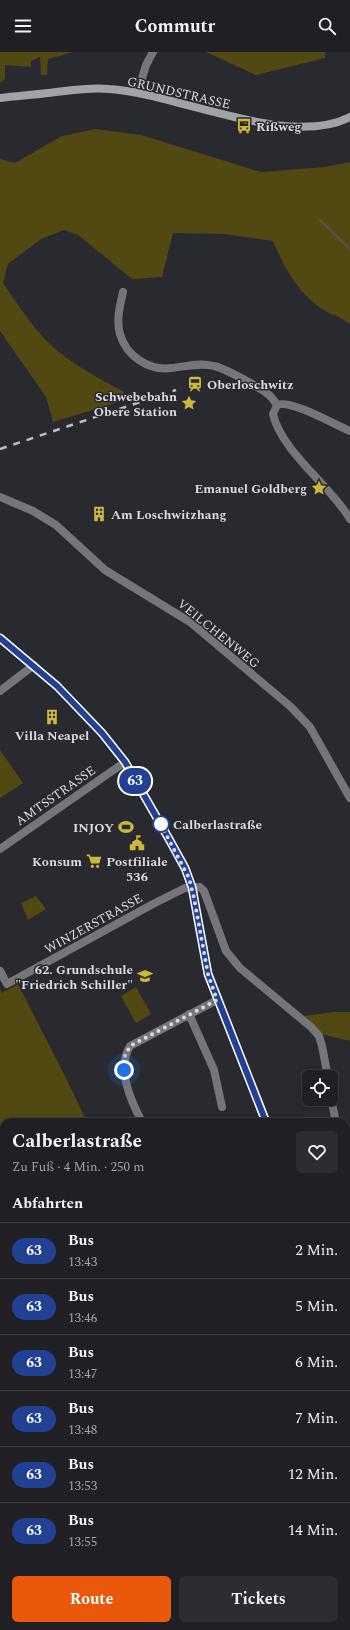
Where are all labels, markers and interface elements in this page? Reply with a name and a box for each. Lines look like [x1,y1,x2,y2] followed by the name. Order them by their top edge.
[135,13,215,40] text: Commutr
[12,15,34,37] icon: menu
[316,15,338,37] icon: search
[125,71,232,115] street label: GRUNDSTRASSE
[235,117,253,135] bus stop icon: Rißweg
[256,117,301,137] place label: Rißweg
[186,375,204,393] station icon: Oberloschwitz
[207,375,294,395] place label: Oberloschwitz
[94,387,177,422] place label: Schwebebahn Obere Station
[180,394,198,412] place icon: Schwebebahn Obere Station
[194,479,307,499] place label: Emanuel Goldberg
[310,479,328,497] place icon: Emanuel Goldberg
[90,505,108,523] building icon: Am Loschwitzhang
[111,505,226,525] place label: Am Loschwitzhang
[173,594,264,673] street label: VEILCHENWEG
[43,708,61,726] building icon: Villa Neapel
[15,726,89,746] place label: Villa Neapel
[11,761,100,831] street label: AMTSSTRASSE
[117,768,153,794] line badge: 63
[127,770,143,791] text: 63
[152,815,170,833] marker: Calberlastraße
[173,815,262,835] place label: Calberlastraße
[73,818,114,838] place label: INJOY
[117,818,135,836] sports icon: INJOY
[128,834,146,852] public building icon: Postfiliale 536
[32,852,82,872] place label: Konsum
[85,852,103,870] supermarket icon: Konsum
[106,852,168,887] place label: Postfiliale 536
[41,889,146,959] street label: WINZERSTRASSE
[15,960,133,995] place label: 62. Grundschule "Friedrich Schiller"
[136,967,154,985] school or university icon: 62. Grundschule "Friedrich Schiller"
[114,1060,134,1080] your location
[302,1070,338,1106] map controls
[302,1070,338,1106] button: locate
[12,1127,142,1156] text: Calberlastraße
[296,1131,338,1173] button: heart
[12,1157,144,1177] text: Zu Fuß · 4 Min. · 250 m
[12,1192,83,1215] text: Abfahrten
[68,1229,94,1252] text: Bus
[295,1239,338,1262] text: 2 Min.
[26,1240,42,1261] text: 63
[68,1252,97,1272] text: 13:43
[68,1285,94,1308] text: Bus
[295,1295,338,1318] text: 5 Min.
[26,1296,42,1317] text: 63
[68,1308,97,1328] text: 13:46
[68,1341,94,1364] text: Bus
[295,1351,338,1374] text: 6 Min.
[26,1352,42,1373] text: 63
[68,1364,97,1384] text: 13:47
[68,1397,94,1420] text: Bus
[295,1407,338,1430] text: 7 Min.
[26,1408,42,1429] text: 63
[68,1420,97,1440] text: 13:48
[68,1453,94,1476] text: Bus
[288,1463,338,1486] text: 12 Min.
[26,1464,42,1485] text: 63
[68,1476,97,1496] text: 13:53
[68,1509,94,1532] text: Bus
[288,1519,338,1542] text: 14 Min.
[26,1520,42,1541] text: 63
[68,1532,97,1552] text: 13:55
[12,1576,171,1622] button: Route
[179,1576,338,1622] button: Tickets

